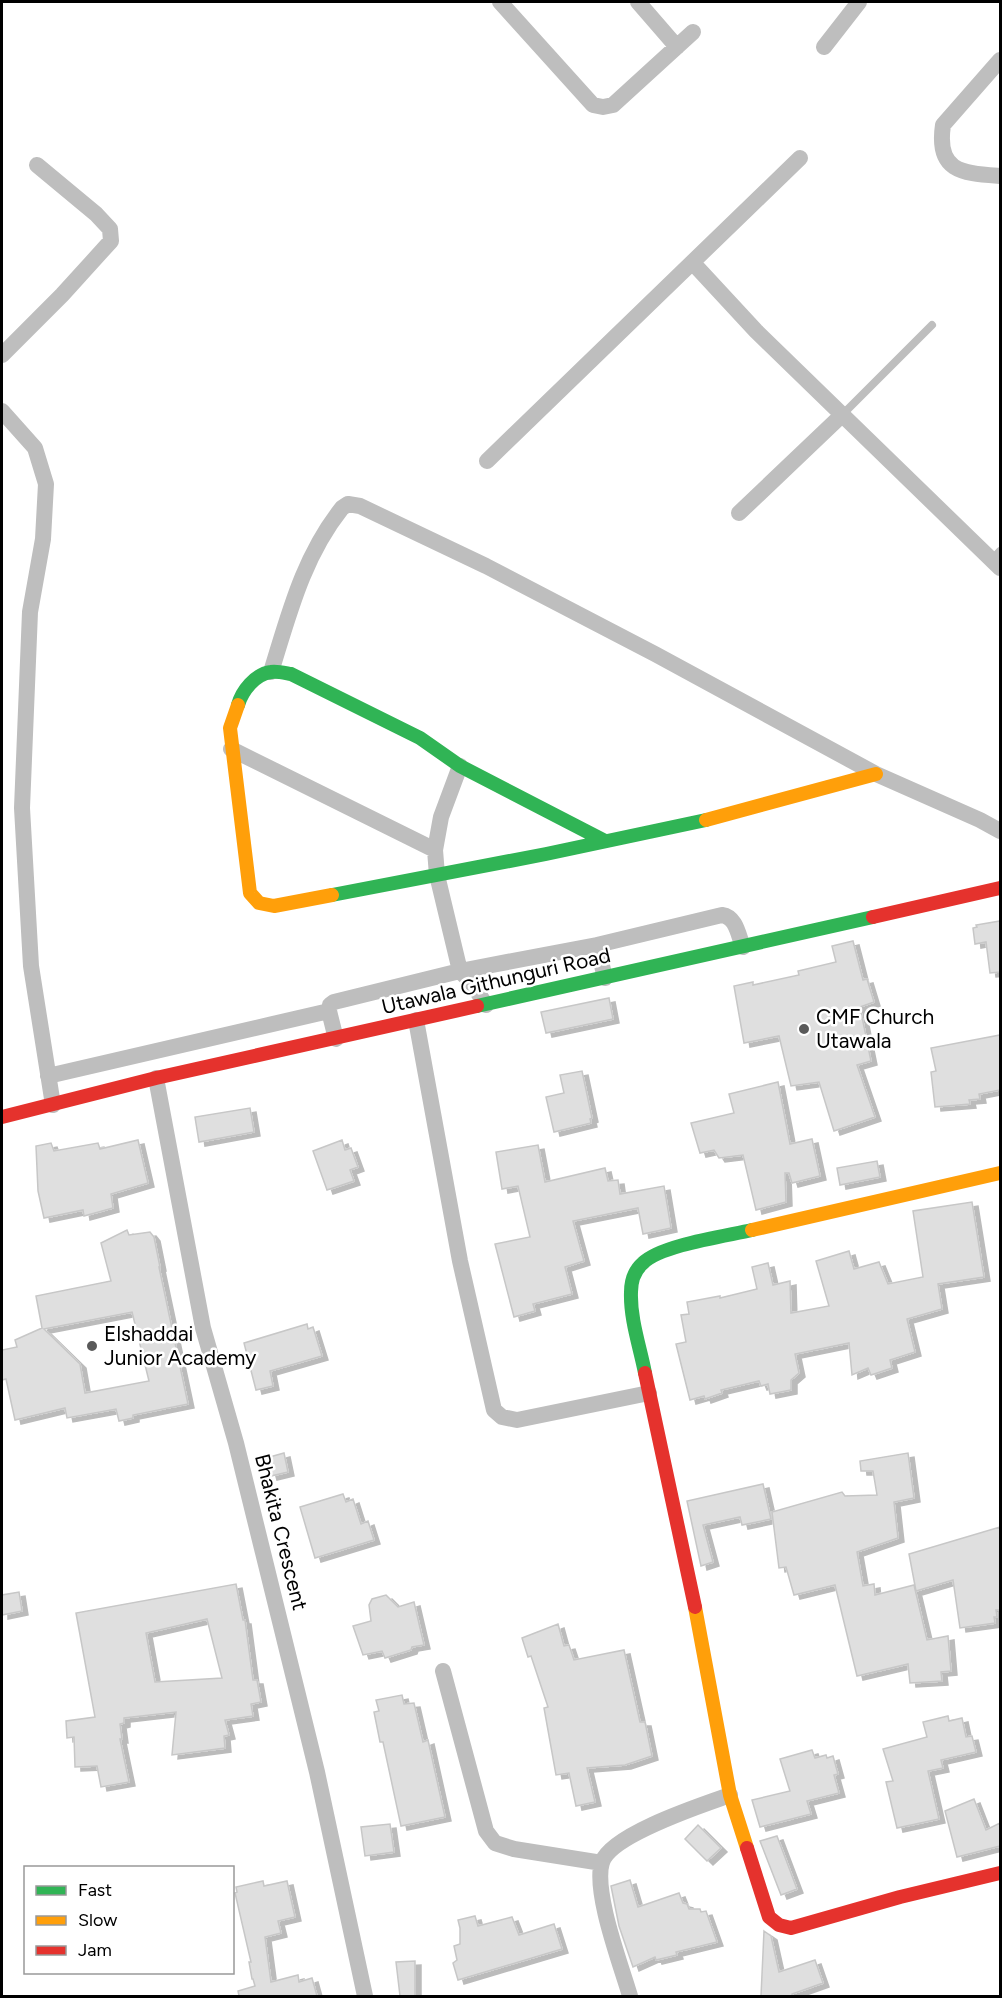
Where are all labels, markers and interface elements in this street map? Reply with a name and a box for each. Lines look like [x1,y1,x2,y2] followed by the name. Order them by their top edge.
[379,942,613,1019] street label: Utawala Githunguri Road
[816,1004,934,1053] place label: CMF Church Utawala
[797,1022,811,1036] marker: CMF Church Utawala
[104,1321,256,1370] place label: Elshaddai Junior Academy
[85,1339,99,1353] marker: Elshaddai Junior Academy
[250,1451,313,1613] street label: Bhakita Crescent
[24,1866,234,1974] legend
[78,1879,112,1901] text: Fast
[78,1909,117,1931] text: Slow
[78,1939,112,1961] text: Jam

